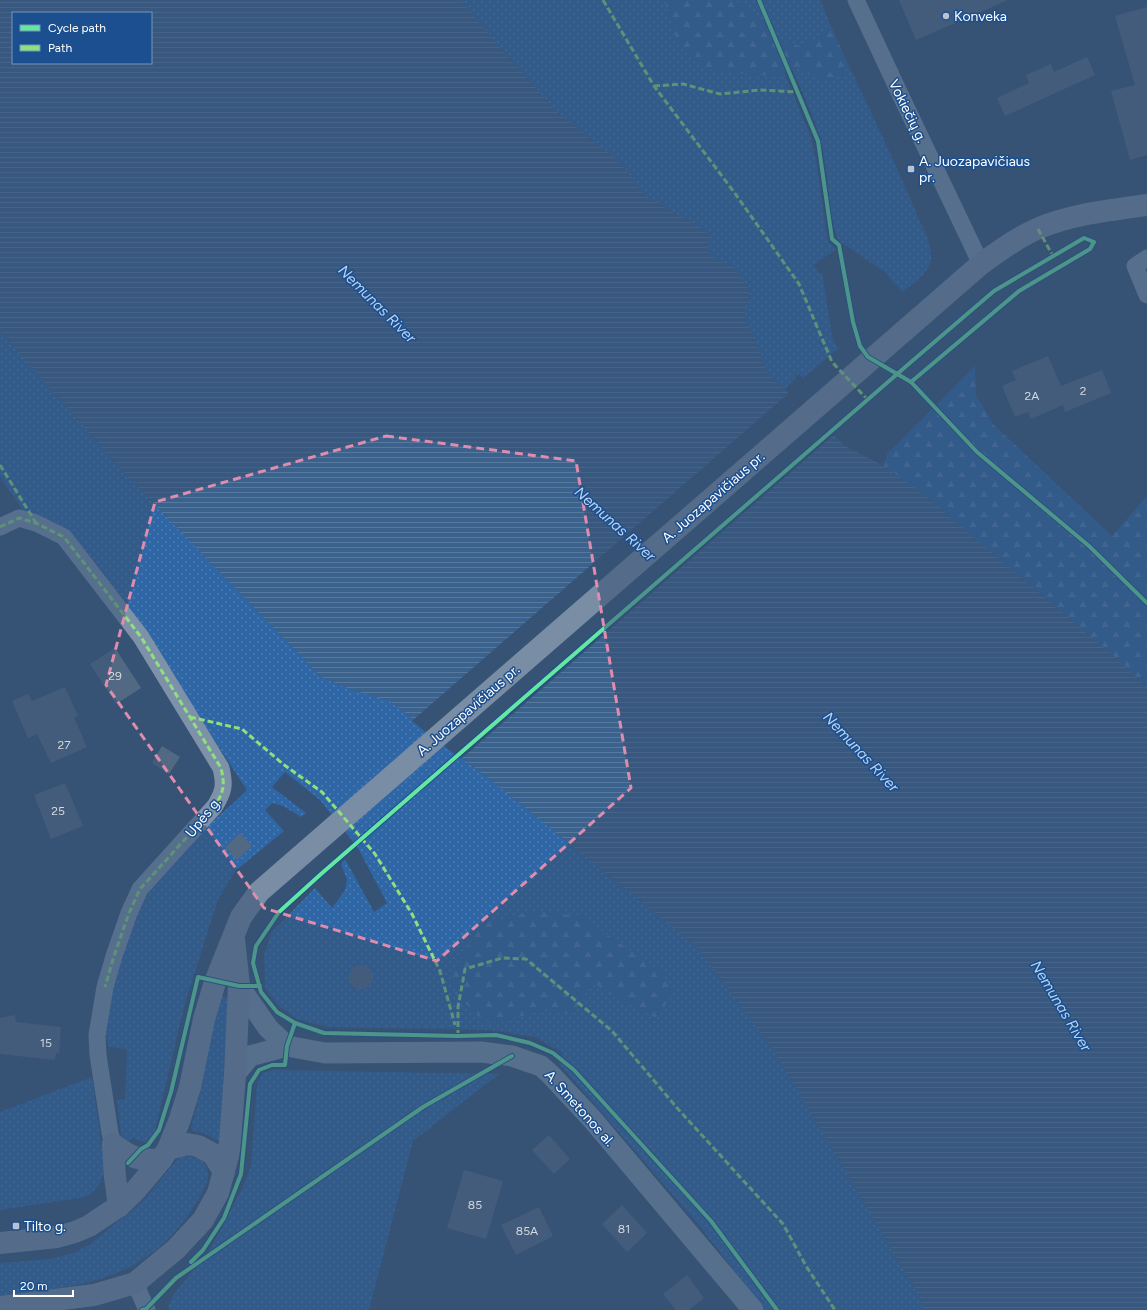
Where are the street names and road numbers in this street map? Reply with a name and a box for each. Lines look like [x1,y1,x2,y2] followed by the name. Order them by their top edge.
[885,77,930,146] street label: Vokiečių g.
[659,448,768,547] street label: A. Juozapavičiaus pr.
[414,661,523,760] street label: A. Juozapavičiaus pr.
[182,794,225,841] street label: Upės g.
[541,1067,618,1150] street label: A. Smetonos al.

